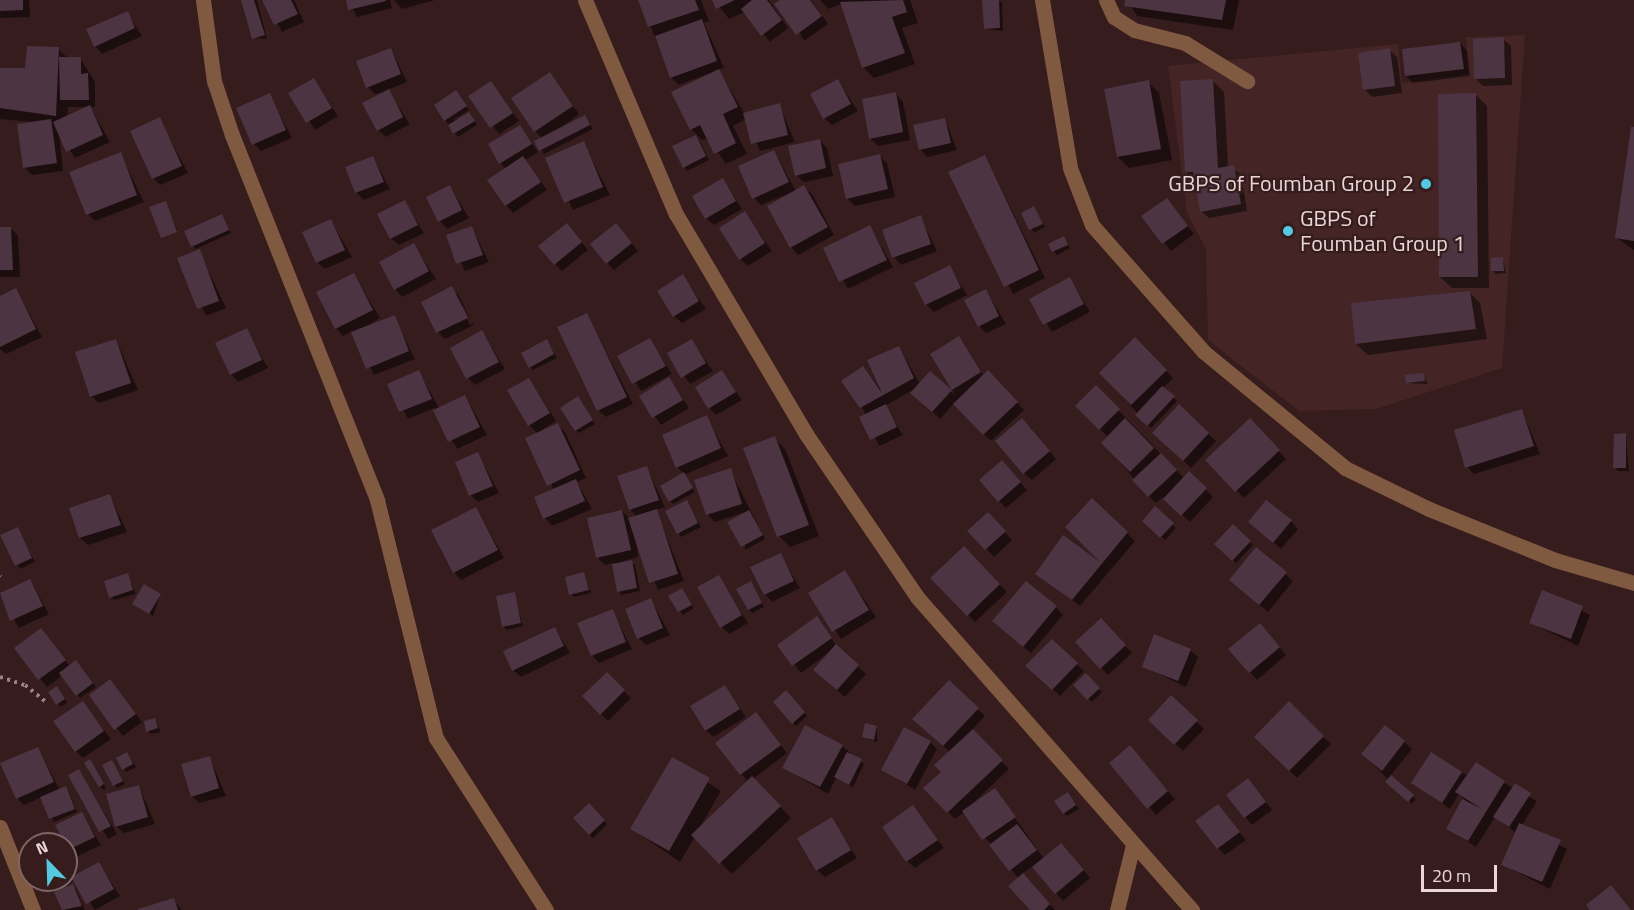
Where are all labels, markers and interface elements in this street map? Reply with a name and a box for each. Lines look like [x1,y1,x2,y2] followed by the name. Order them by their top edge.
[1168,171,1414,197] place label: GBPS of Foumban Group 2
[1419,177,1433,191] marker: GBPS of Foumban Group 2
[1300,205,1465,256] place label: GBPS of Foumban Group 1
[1281,224,1295,238] marker: GBPS of Foumban Group 1
[18,832,78,892] north arrow
[32,834,52,860] text: N
[1424,853,1500,891] scale bar
[1432,862,1471,889] text: 20 m

